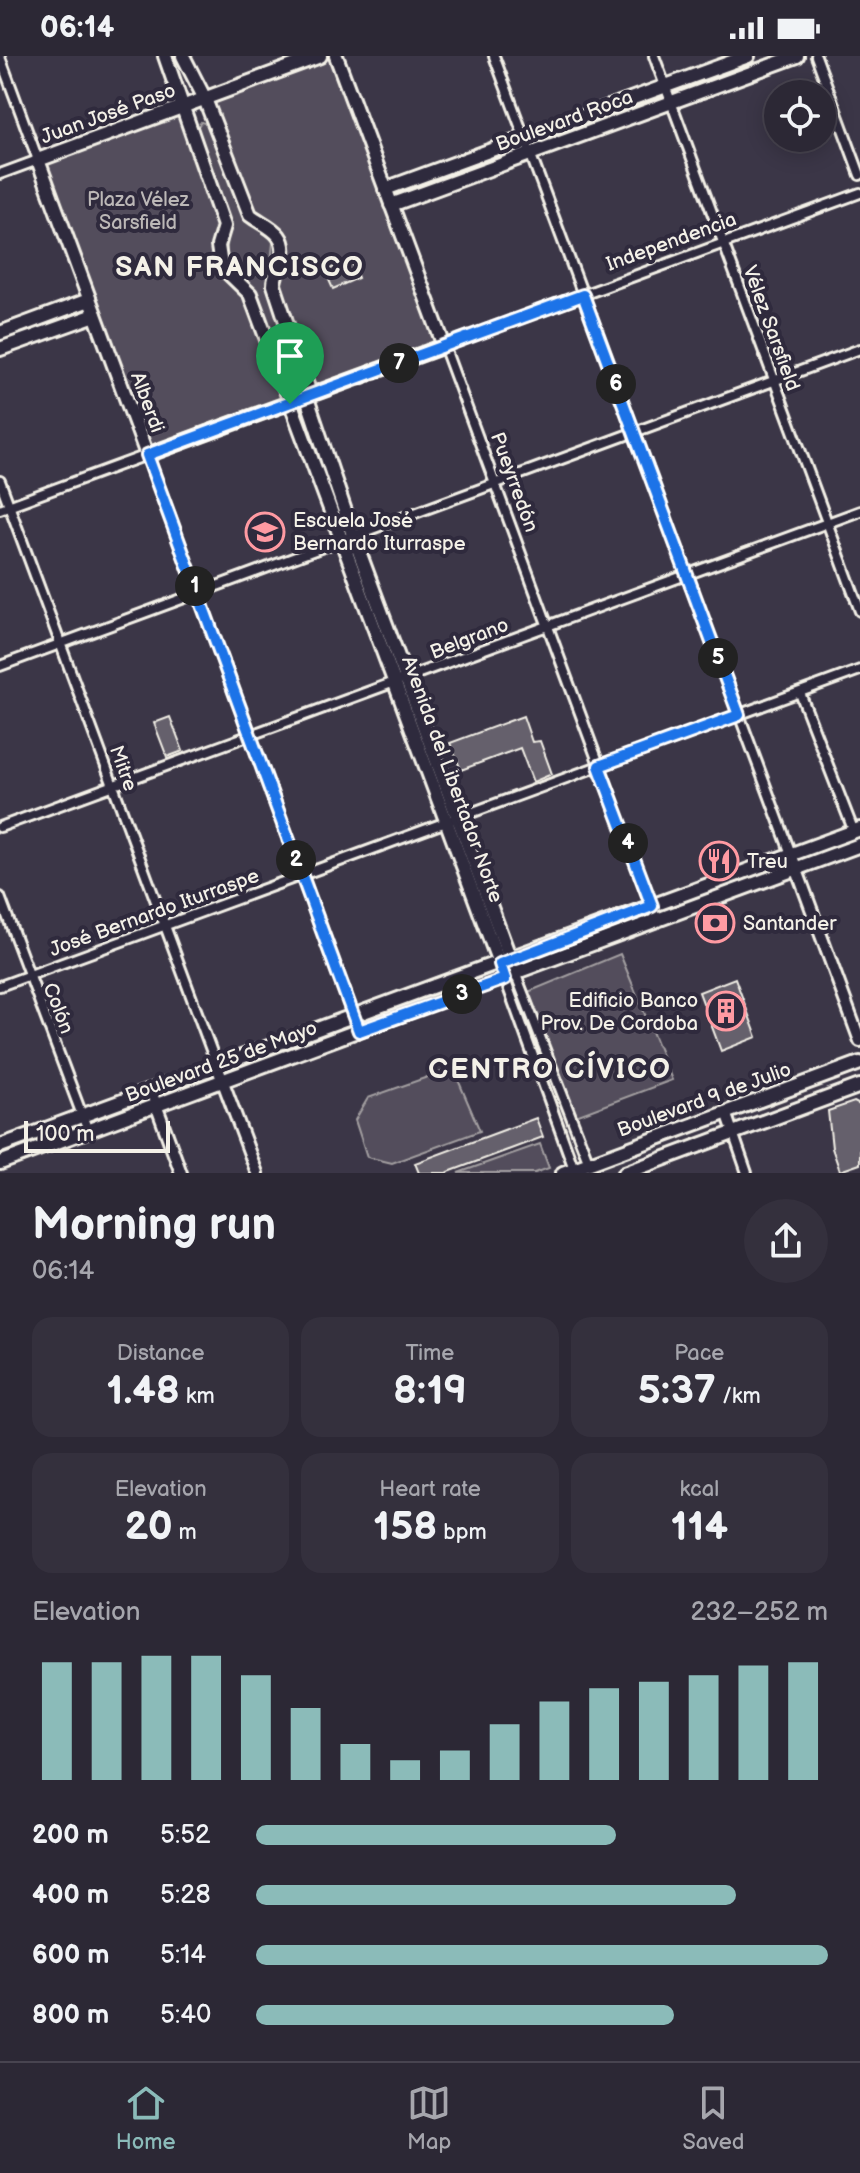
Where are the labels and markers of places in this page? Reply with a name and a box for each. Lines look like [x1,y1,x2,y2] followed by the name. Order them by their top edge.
[256,322,324,404] pin
[379,343,419,383] pin: 7
[596,364,636,404] pin: 6
[293,509,466,556] place label: Escuela José Bernardo Iturraspe
[244,511,286,553] school or university icon: Escuela José Bernardo Iturraspe
[175,566,215,606] pin: 1
[698,638,738,678] pin: 5
[608,823,648,863] pin: 4
[276,840,316,880] pin: 2
[698,840,740,882] restaurant icon: Treu
[747,850,788,874] place label: Treu
[694,902,736,944] bank icon: Santander
[743,912,837,936] place label: Santander
[442,974,482,1014] pin: 3
[541,989,698,1036] place label: Edificio Banco Prov. De Cordoba
[705,990,747,1032] building icon: Edificio Banco Prov. De Cordoba

